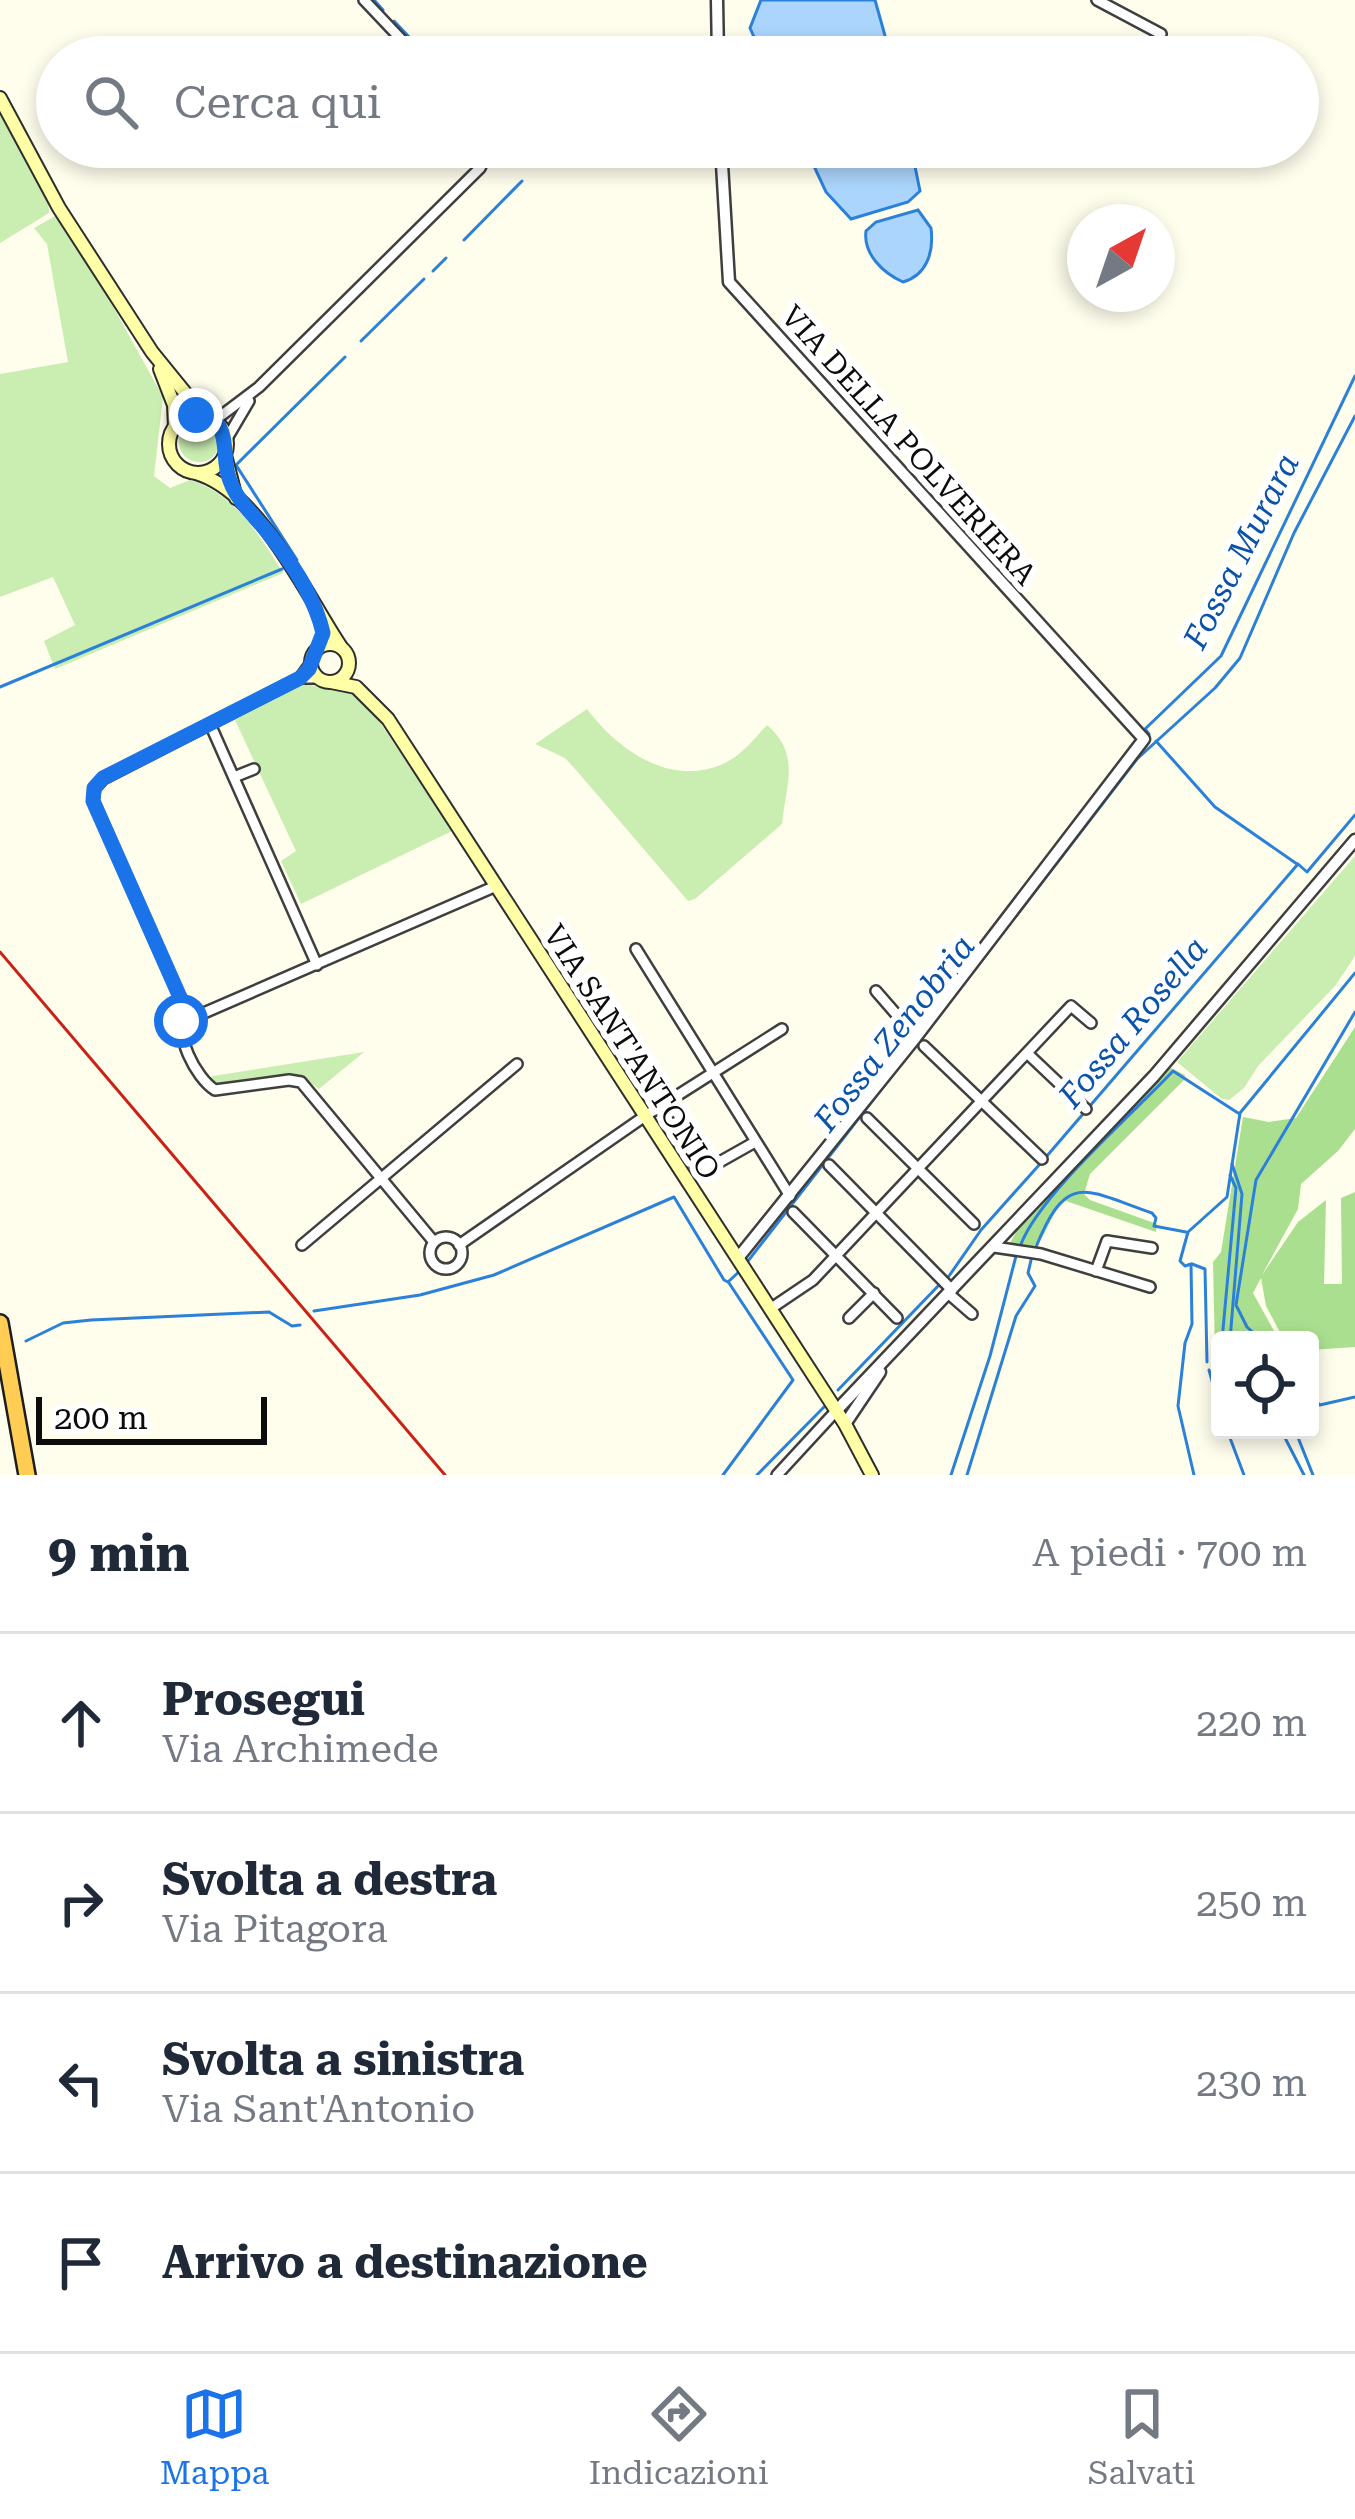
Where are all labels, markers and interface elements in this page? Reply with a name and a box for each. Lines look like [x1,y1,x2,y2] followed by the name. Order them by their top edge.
[36,36,1319,168] search box
[78,69,144,135] icon: search
[174,76,381,129] text: Cerca qui
[1067,204,1175,312] north arrow
[774,298,1044,592] street label: VIA DELLA POLVERIERA
[169,388,223,442] route end
[1175,447,1307,656] water label: Fossa Murara
[537,918,727,1186] street label: VIA SANT'ANTONIO
[805,927,983,1139] water label: Fossa Zenobria
[1050,929,1216,1116] water label: Fossa Rosella
[154,994,208,1048] route start
[1211,1331,1319,1439] map controls
[1211,1331,1319,1439] button: locate
[36,1391,267,1444] scale bar
[54,1398,148,1437] text: 200 m
[48,1524,190,1583] text: 9 min
[1032,1530,1307,1576] text: A piedi · 700 m
[162,1673,365,1726] text: Prosegui
[48,1690,114,1756] icon: ahead
[1196,1700,1307,1746] text: 220 m
[162,1726,439,1772] text: Via Archimede
[162,1853,497,1906] text: Svolta a destra
[48,1870,114,1936] icon: right
[1196,1880,1307,1926] text: 250 m
[162,1906,388,1952] text: Via Pitagora
[162,2033,524,2086] text: Svolta a sinistra
[48,2050,114,2116] icon: left
[1196,2060,1307,2106] text: 230 m
[162,2086,475,2132] text: Via Sant'Antonio
[48,2230,114,2296] icon: arrive
[162,2236,648,2289] text: Arrivo a destinazione
[160,2381,269,2492] tab: Mappa
[589,2381,768,2492] tab: Indicazioni
[1088,2381,1195,2492] tab: Salvati

